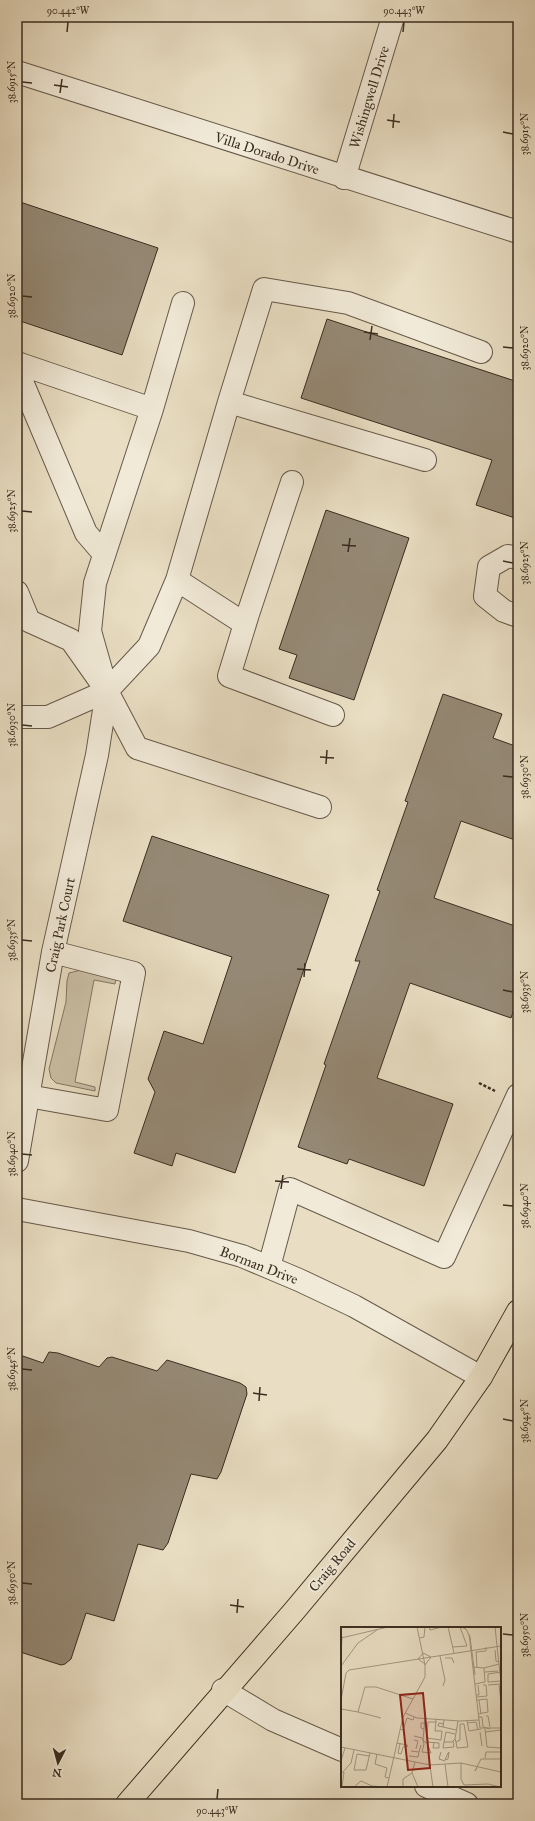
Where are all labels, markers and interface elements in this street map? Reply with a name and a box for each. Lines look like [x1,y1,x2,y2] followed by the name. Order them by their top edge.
[47,5,90,17] text: 90.442°W
[383,5,425,17] text: 90.443°W
[346,44,393,150] street label: Wishingwell Drive
[6,60,18,103] text: 38.6915°N
[519,112,531,155] text: 38.6915°N
[211,128,321,178] street label: Villa Dorado Drive
[6,273,18,318] text: 38.6920°N
[519,325,531,370] text: 38.6920°N
[6,489,18,533] text: 38.6925°N
[519,541,531,585] text: 38.6925°N
[6,703,18,747] text: 38.6930°N
[519,755,531,799] text: 38.6930°N
[42,876,79,974] street label: Craig Park Court
[6,918,18,961] text: 38.6935°N
[519,970,531,1013] text: 38.6935°N
[6,1131,18,1177] text: 38.6940°N
[519,1183,531,1229] text: 38.6940°N
[217,1243,300,1288] street label: Borman Drive
[6,1346,18,1391] text: 38.6945°N
[519,1398,531,1443] text: 38.6945°N
[305,1535,359,1595] street label: Craig Road
[6,1560,18,1605] text: 38.6950°N
[519,1612,531,1657] text: 38.6950°N
[341,1627,501,1787] inset map
[38,1743,78,1783] north arrow
[51,1765,62,1779] text: N
[196,1805,238,1817] text: 90.443°W

